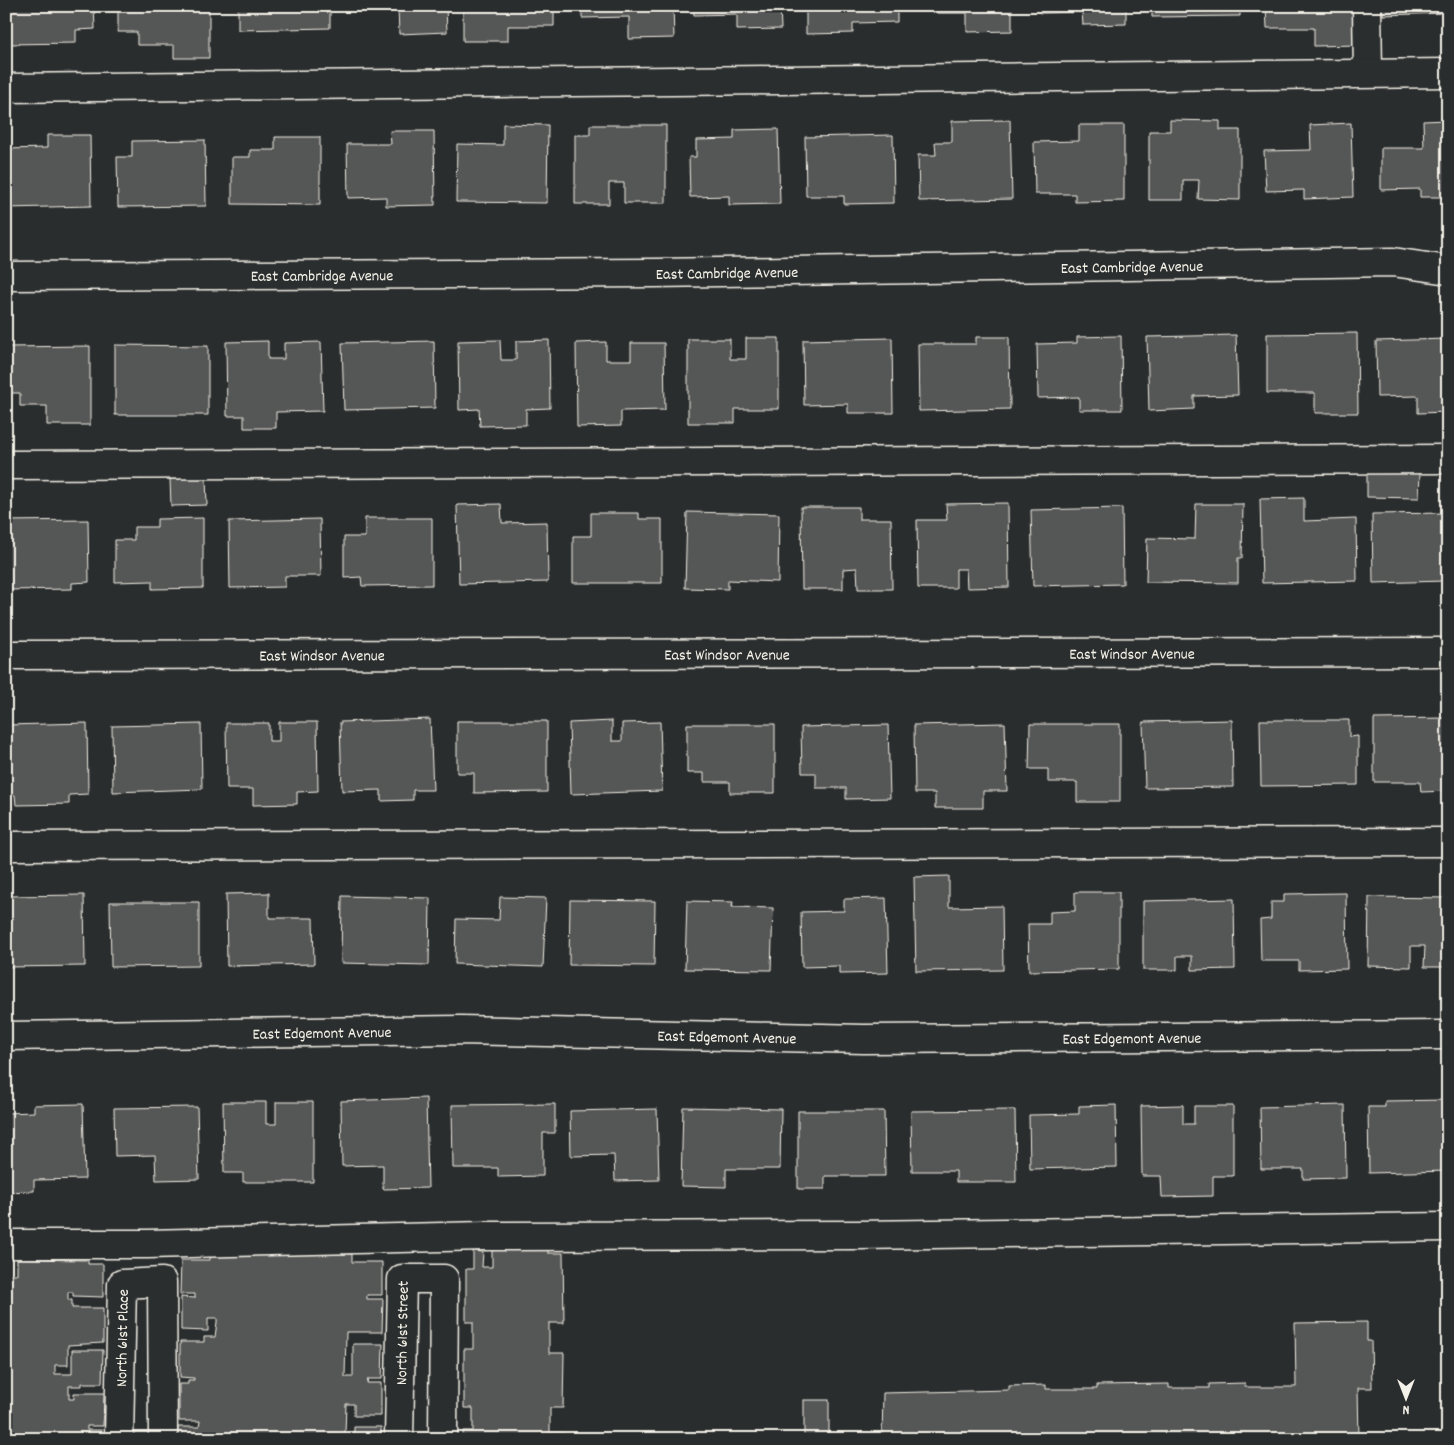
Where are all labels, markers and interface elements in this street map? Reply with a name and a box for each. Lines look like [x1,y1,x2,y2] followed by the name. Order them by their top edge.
[1061,256,1203,281] street label: East Cambridge Avenue
[656,262,798,287] street label: East Cambridge Avenue
[251,265,393,289] street label: East Cambridge Avenue
[664,644,790,668] street label: East Windsor Avenue
[1069,644,1195,667] street label: East Windsor Avenue
[259,645,385,668] street label: East Windsor Avenue
[252,1022,392,1047] street label: East Edgemont Avenue
[657,1025,797,1051] street label: East Edgemont Avenue
[1062,1028,1201,1052] street label: East Edgemont Avenue
[391,1281,416,1386] street label: North 61st Street
[111,1289,136,1387] street label: North 61st Place
[1382,1372,1432,1422] north arrow
[1402,1399,1409,1419] text: N

